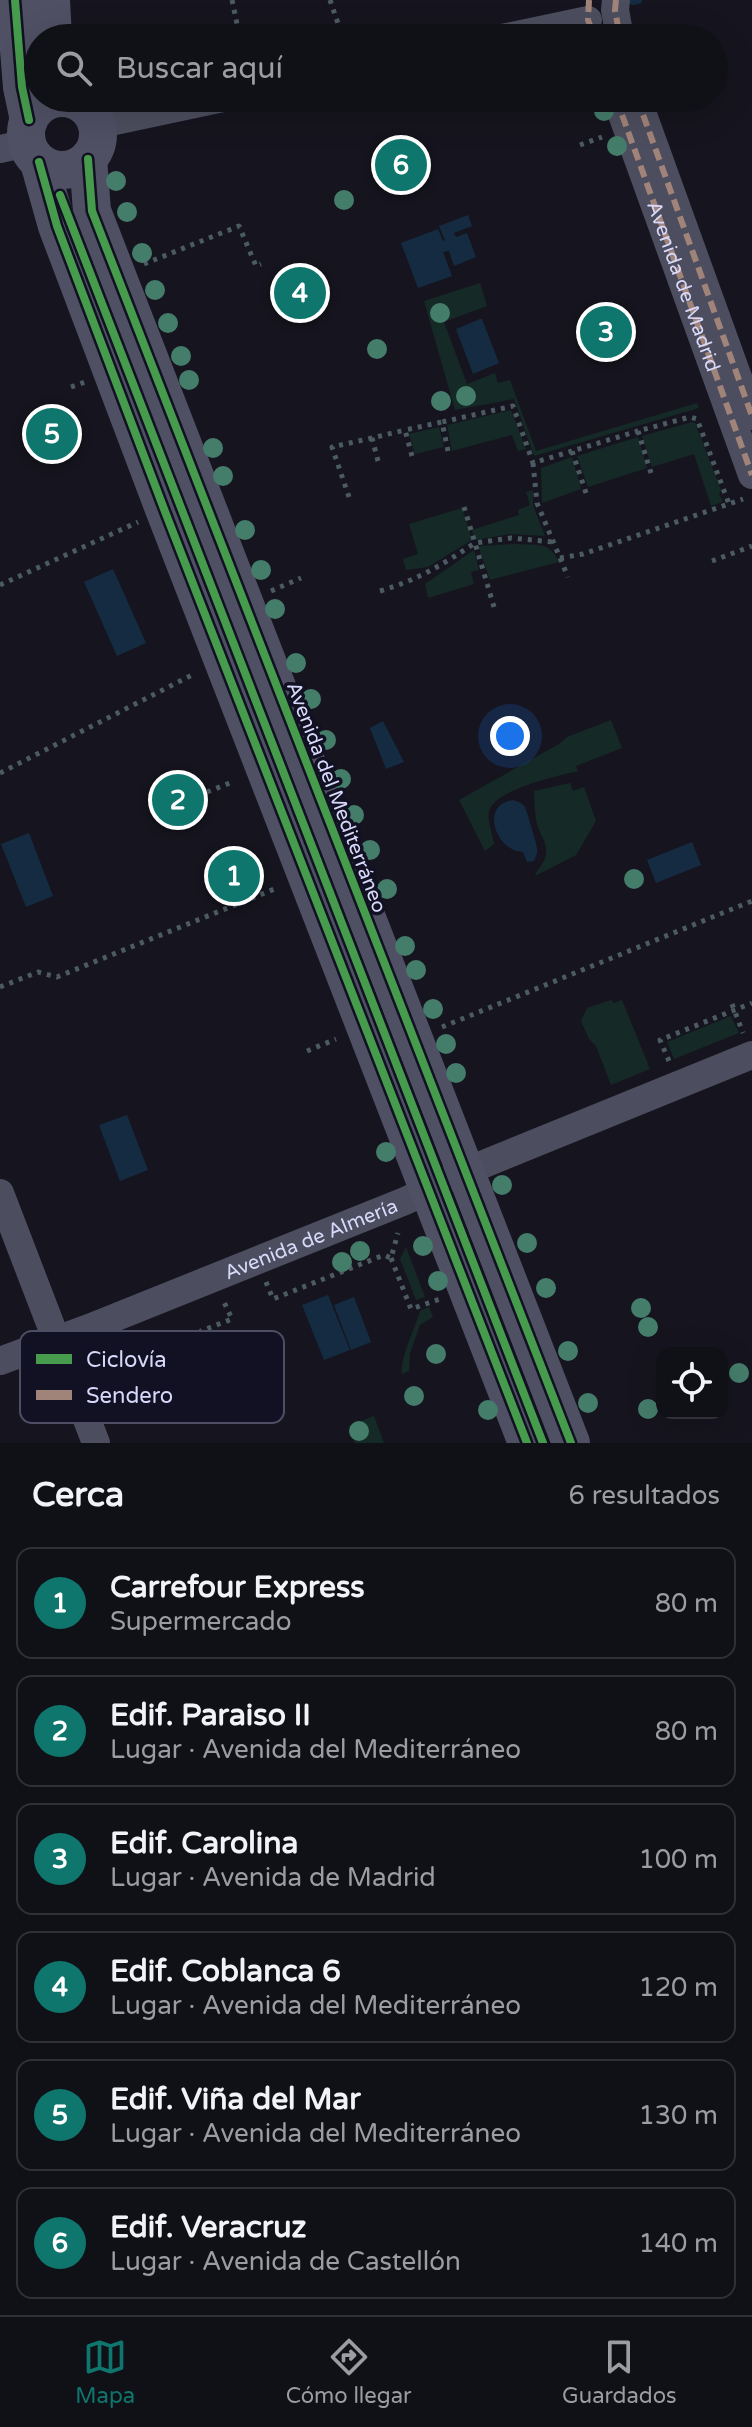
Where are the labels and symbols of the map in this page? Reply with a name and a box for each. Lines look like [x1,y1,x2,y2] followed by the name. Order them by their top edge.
[375,135,427,195] pin: 6
[641,198,725,375] street label: Avenida de Madrid
[274,263,326,323] pin: 4
[580,302,632,362] pin: 3
[26,404,78,464] pin: 5
[281,679,391,916] street label: Avenida del Mediterráneo
[490,716,530,756] your location
[152,770,204,830] pin: 2
[208,846,260,906] pin: 1
[221,1194,401,1285] street label: Avenida de Almería
[20,1331,284,1423] legend
[86,1347,167,1373] text: Ciclovía
[86,1383,173,1409] text: Sendero

